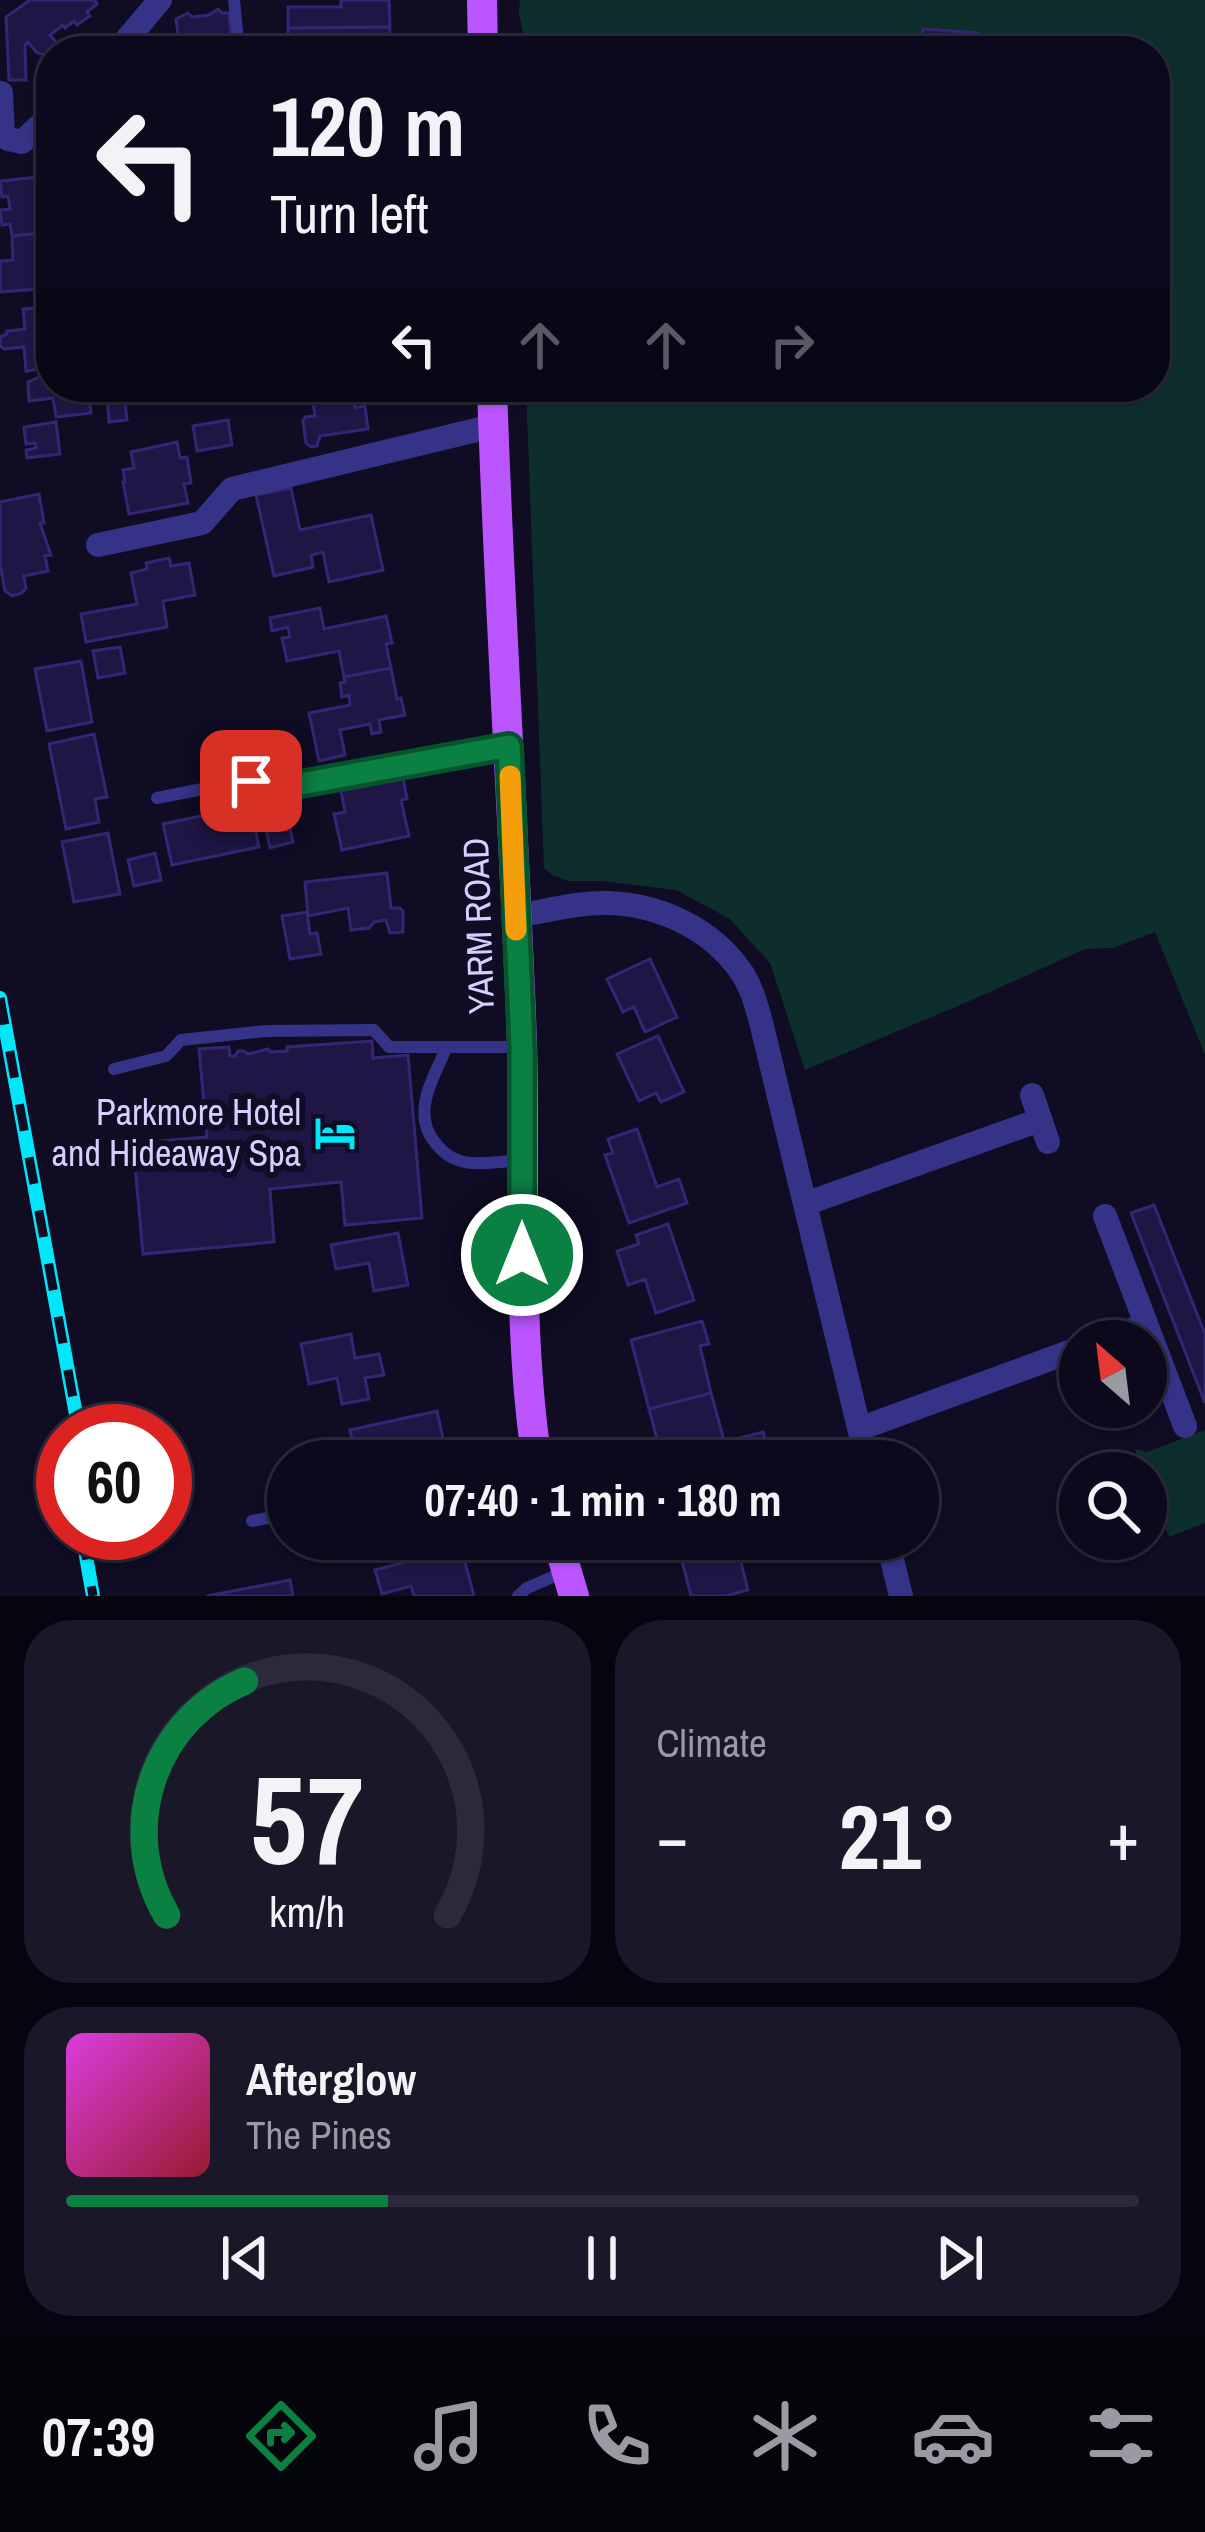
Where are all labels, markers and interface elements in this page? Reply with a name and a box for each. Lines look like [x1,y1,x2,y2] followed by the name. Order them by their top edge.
[270,69,465,182] text: 120 m
[72,84,228,240] icon: left
[270,177,429,250] text: Turn left
[381,312,447,378] icon: left
[507,312,573,378] icon: ahead
[633,312,699,378] icon: ahead
[759,312,825,378] icon: right
[200,730,302,832] pin
[218,748,284,814] icon: arrive
[451,837,505,1015] street label: YARM ROAD
[52,1088,301,1177] place label: Parkmore Hotel and Hideaway Spa
[312,1110,358,1156] hotel icon: Parkmore Hotel and Hideaway Spa
[459,1192,585,1318] position arrow
[1059,1320,1167,1428] north arrow
[1059,1320,1167,1560] map controls
[36,1404,192,1560] speed limit sign: 60
[1059,1452,1167,1560] button: search
[425,1469,781,1530] text: 07:40 · 1 min · 180 m
[657,1717,767,1769] text: Climate
[250,1735,364,1903] text: 57
[839,1776,957,1897] text: 21°
[657,1792,688,1881] text: −
[1107,1792,1139,1881] text: +
[269,1882,345,1939] text: km/h
[246,2048,416,2109] text: Afterglow
[246,2109,392,2161] text: The Pines
[212,2225,278,2291] icon: previous
[569,2225,635,2291] icon: pause
[927,2225,993,2291] icon: next
[239,2394,323,2478] icon: directions
[407,2394,491,2478] icon: music
[575,2394,659,2478] icon: phone
[743,2394,827,2478] icon: climate
[911,2394,995,2478] icon: car
[1079,2394,1163,2478] icon: filters
[42,2400,155,2473] text: 07:39

